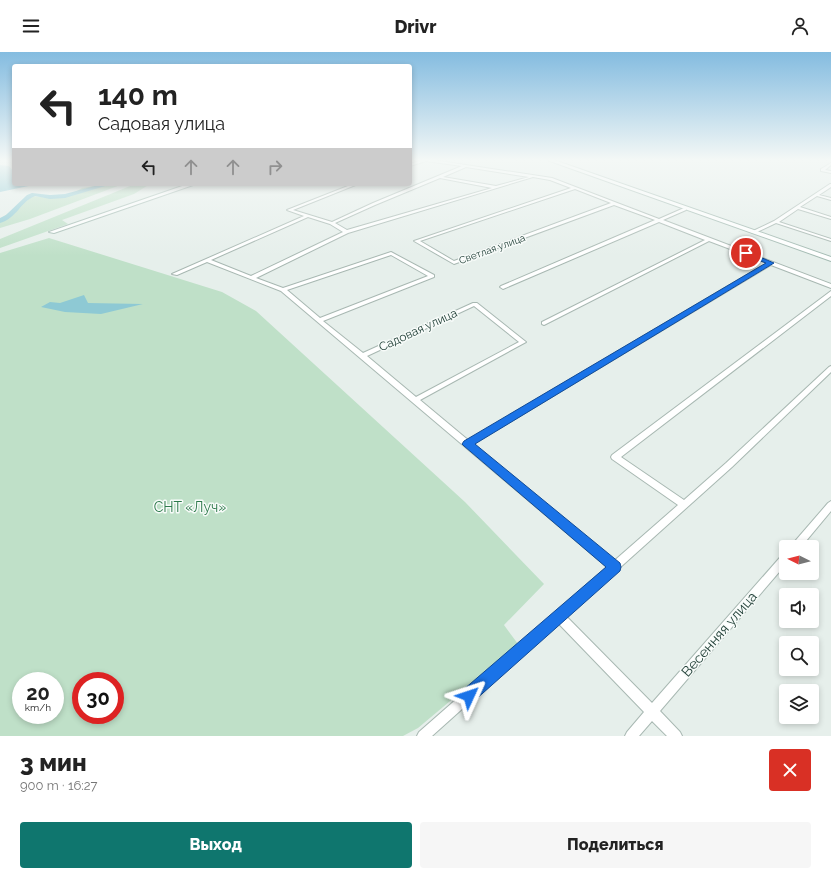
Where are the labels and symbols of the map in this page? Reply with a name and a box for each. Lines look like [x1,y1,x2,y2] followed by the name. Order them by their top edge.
[457,232,527,266] street label: Светлая улица
[729,236,763,270] pin
[377,306,459,354] street label: Садовая улица
[154,499,226,515] park label: СНТ «Луч»
[779,540,819,580] north arrow
[678,588,760,680] street label: Весенняя улица
[72,672,124,724] speed limit sign: 30
[448,675,490,717] position arrow

